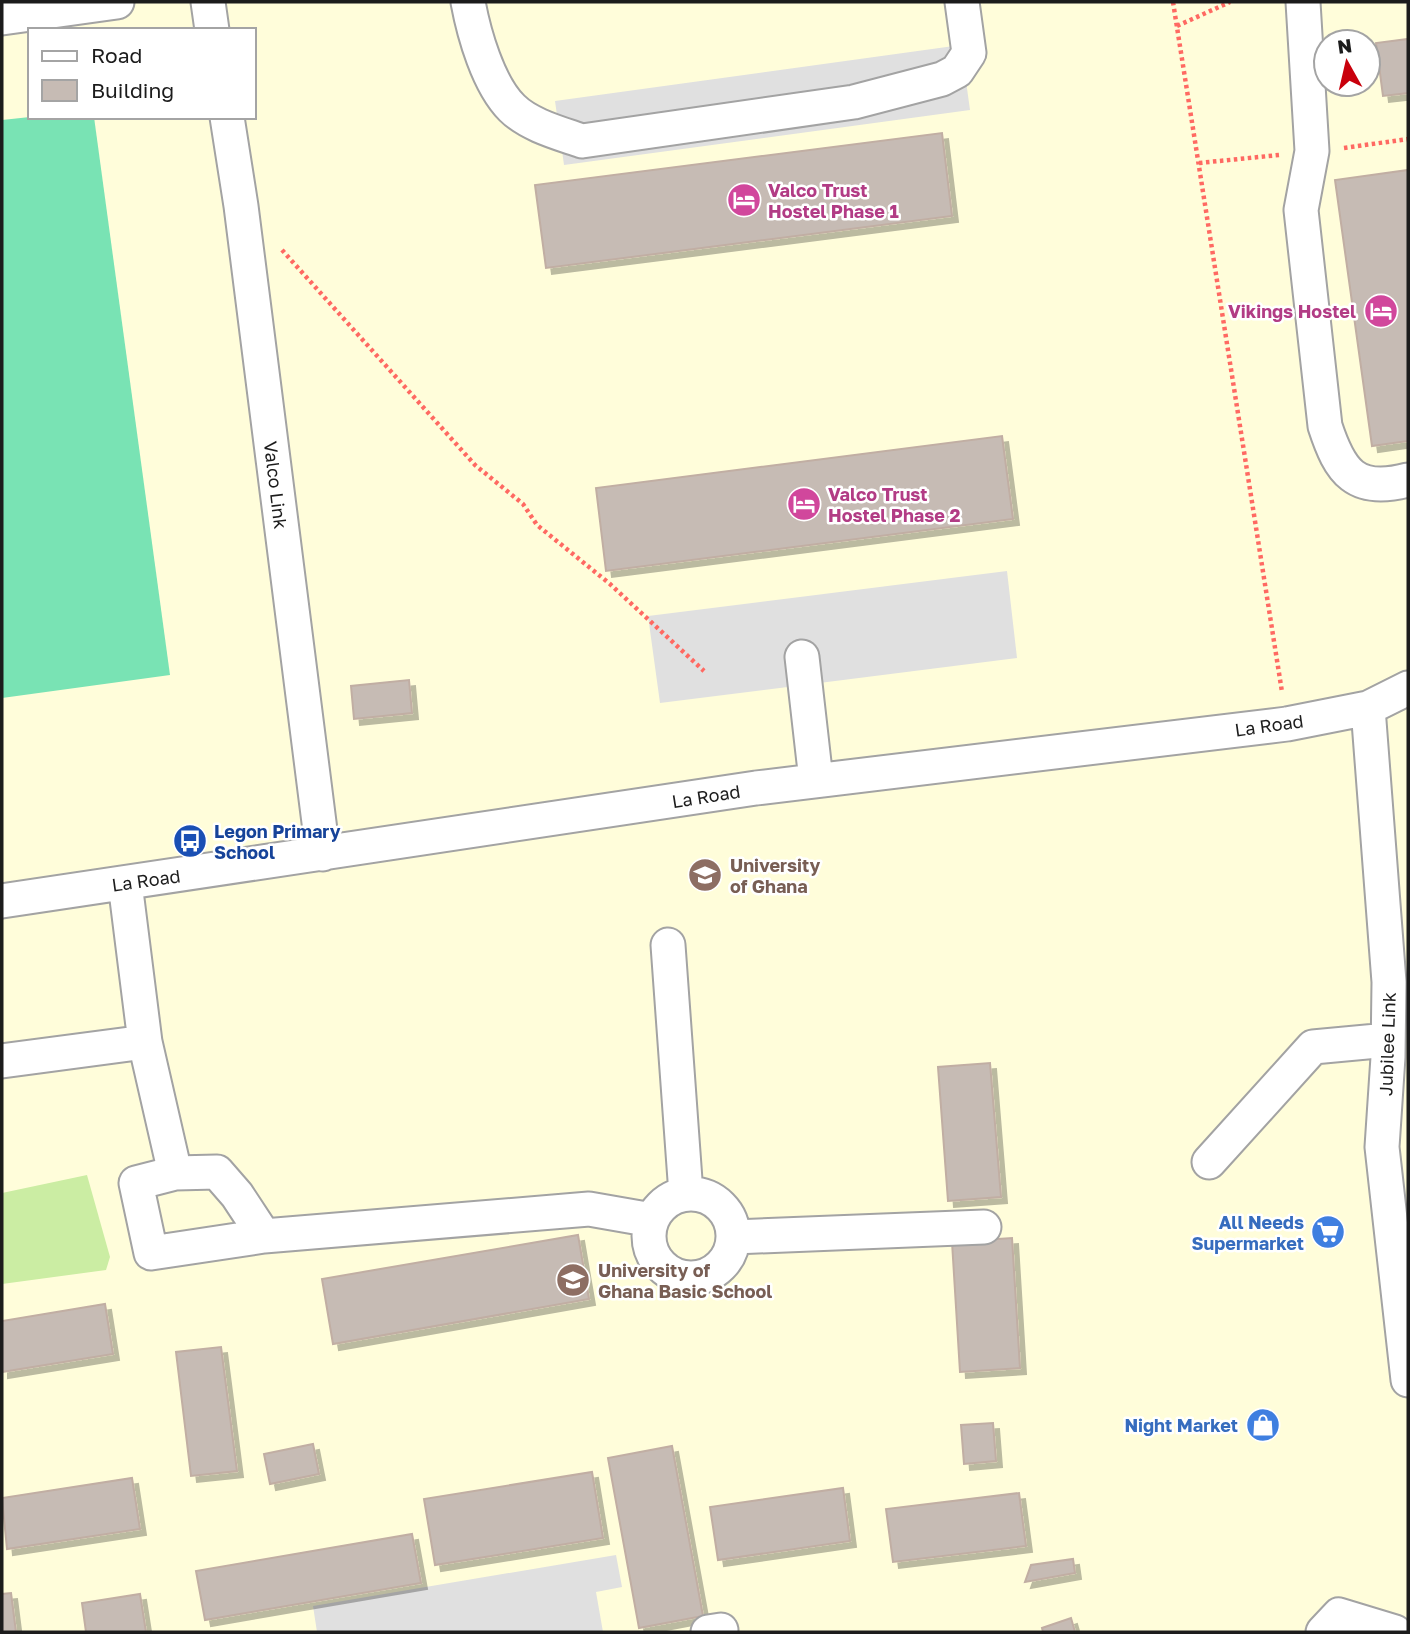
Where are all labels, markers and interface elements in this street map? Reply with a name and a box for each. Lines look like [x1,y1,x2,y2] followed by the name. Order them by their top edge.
[28,28,256,119] legend
[1312,28,1382,98] north arrow
[1336,33,1353,58] text: N
[91,42,142,68] text: Road
[91,77,174,103] text: Building
[768,179,899,222] place label: Valco Trust Hostel Phase 1
[725,181,763,219] hotel icon: Valco Trust Hostel Phase 1
[1362,292,1400,330] hotel icon: Vikings Hostel
[1228,300,1356,322] place label: Vikings Hostel
[260,440,292,530] street label: Valco Link
[828,483,960,526] place label: Valco Trust Hostel Phase 2
[785,485,823,523] hotel icon: Valco Trust Hostel Phase 2
[1233,709,1305,741] street label: La Road
[670,780,742,812] street label: La Road
[214,820,341,863] place label: Legon Primary School
[171,822,209,860] bus stop icon: Legon Primary School
[730,854,820,897] place label: University of Ghana
[686,856,724,894] school or university icon: University of Ghana
[110,864,182,896] street label: La Road
[1374,992,1400,1096] street label: Jubilee Link
[1192,1211,1304,1254] place label: All Needs Supermarket
[1309,1213,1347,1251] supermarket icon: All Needs Supermarket
[598,1259,772,1302] place label: University of Ghana Basic School
[554,1261,592,1299] school or university icon: University of Ghana Basic School
[1244,1406,1282,1444] shop icon: Night Market
[1124,1414,1238,1436] place label: Night Market

